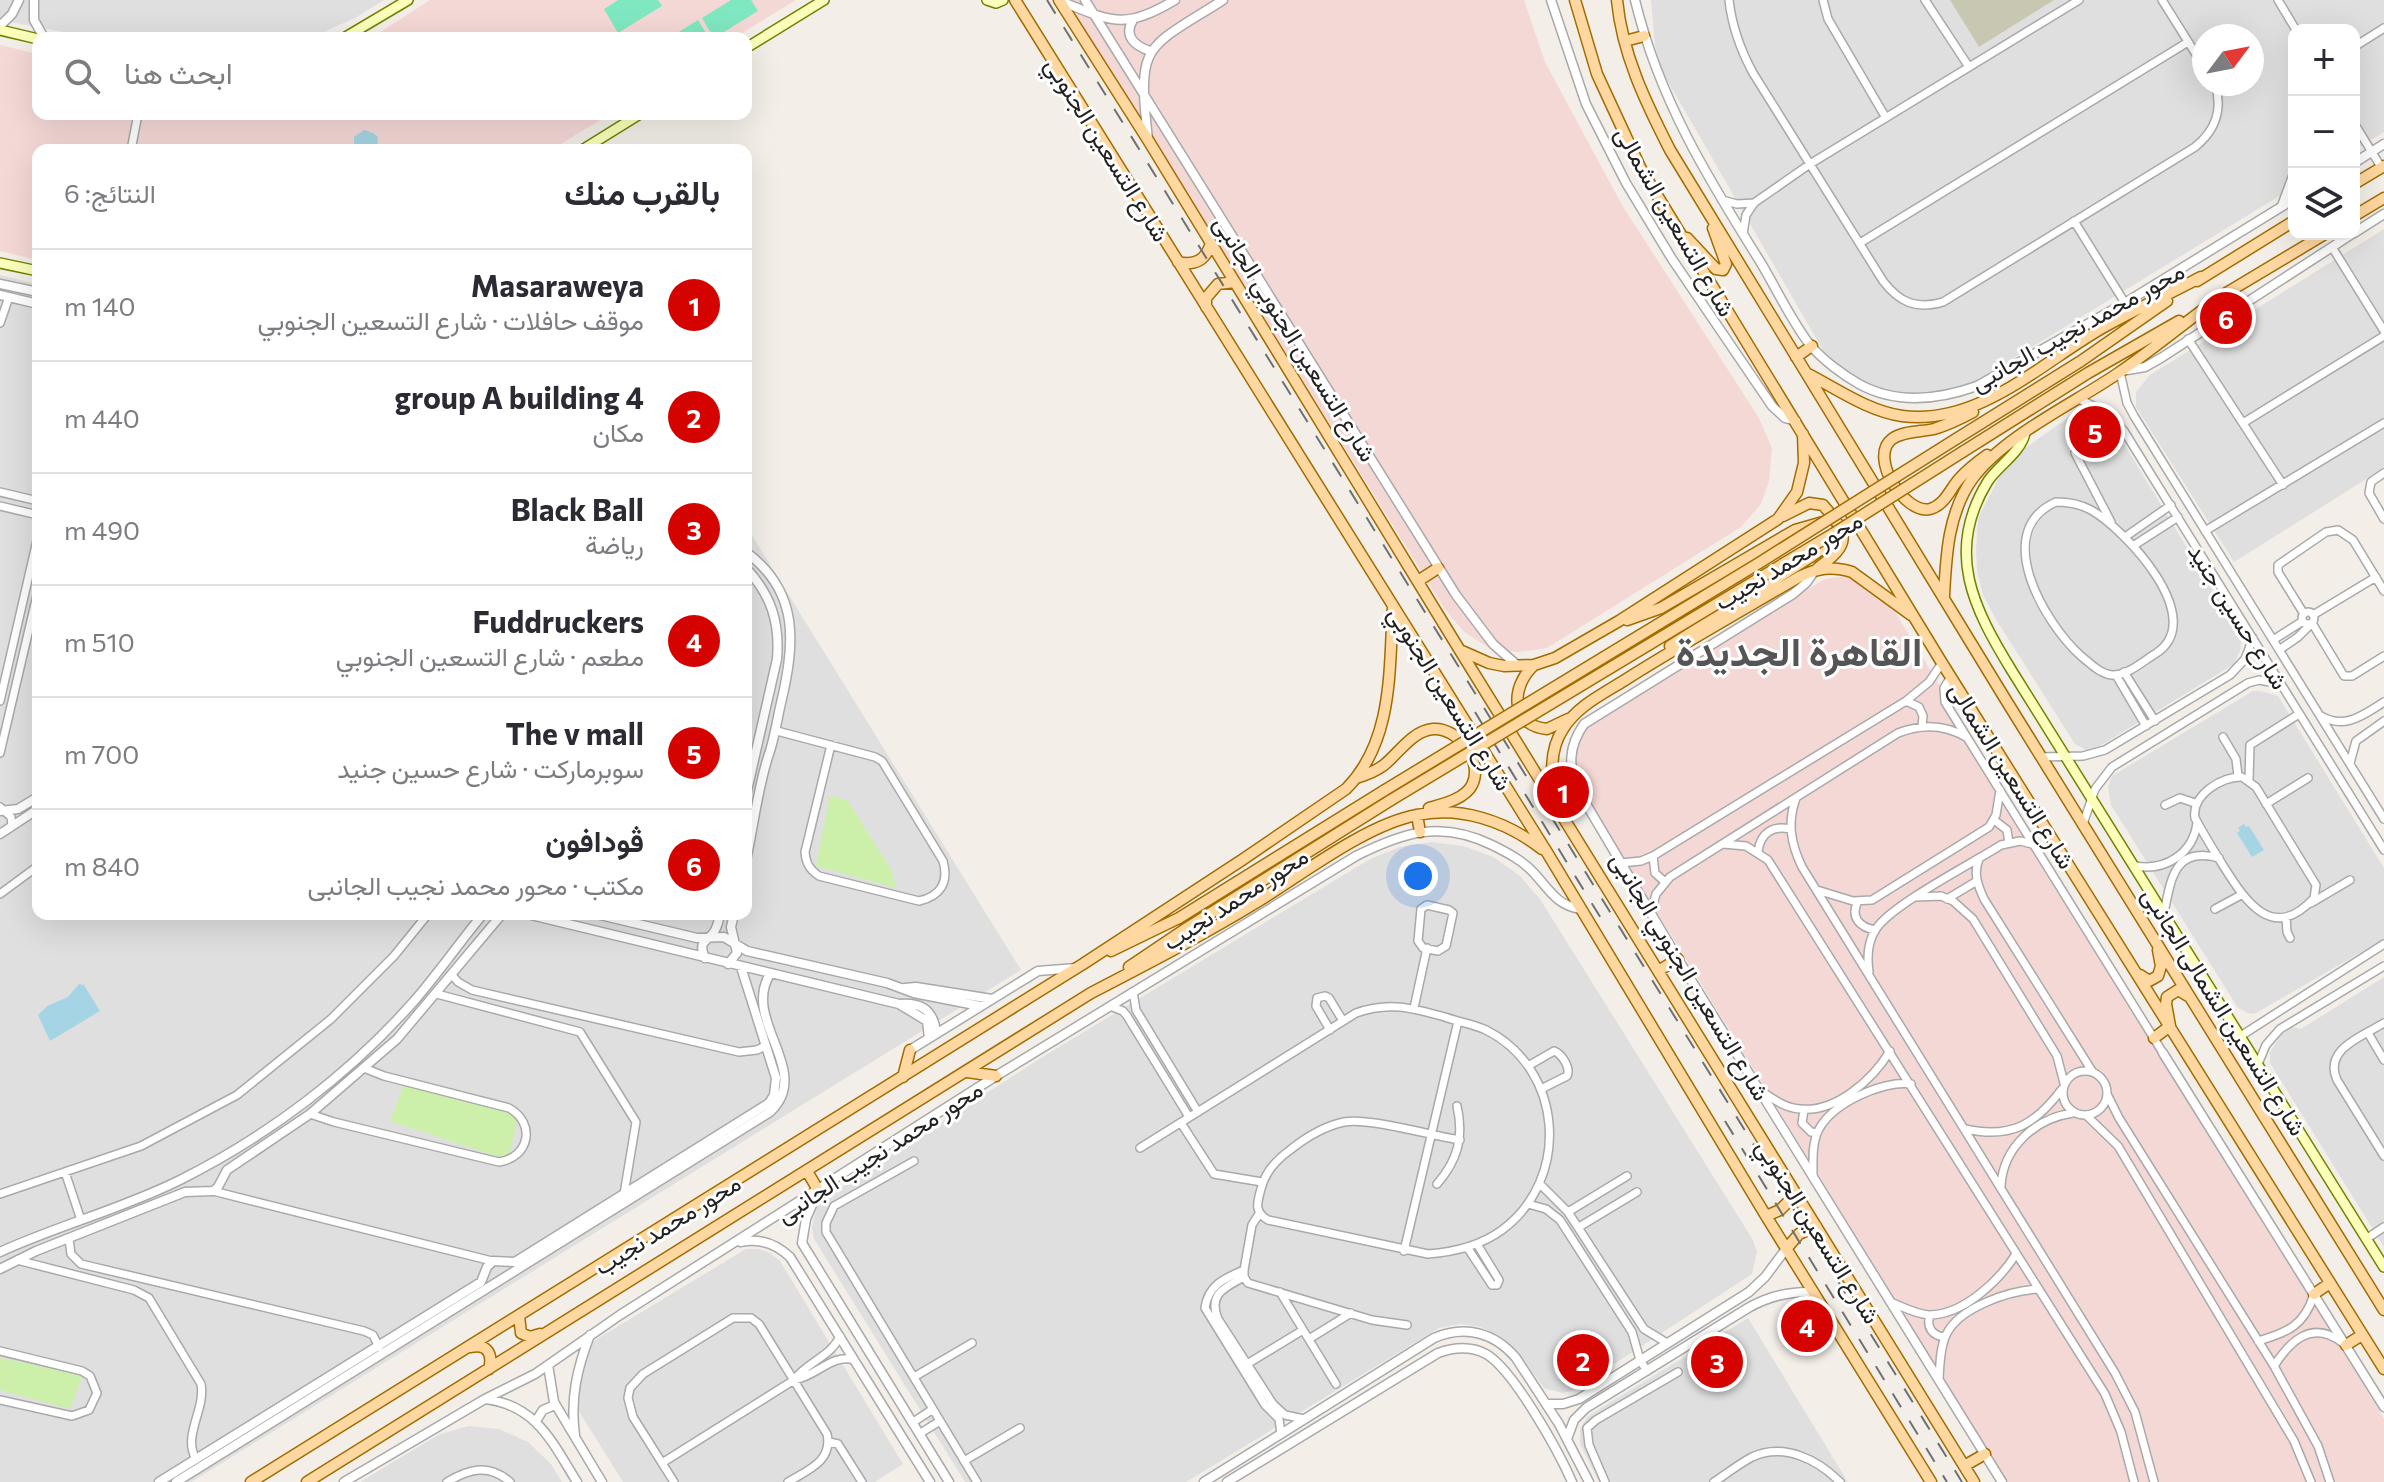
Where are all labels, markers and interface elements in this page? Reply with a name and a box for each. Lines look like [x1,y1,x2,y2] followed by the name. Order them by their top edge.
[2192,24,2264,96] north arrow
[2288,24,2360,240] map controls
[2288,24,2360,96] button: +
[32,32,752,120] search box
[1034,51,1176,250] street label: شارع التسعين الجنوبي
[124,53,233,90] text: ابحث هنا
[60,54,104,98] icon: search
[2288,96,2360,168] button: −
[1607,121,1742,323] street label: شارع التسعين الشمالى
[2288,168,2360,240] button: layers
[564,170,720,212] text: بالقرب منك
[64,177,156,208] text: النتائج: 6
[1203,210,1384,470] street label: شارع التسعين الجنوبي الجانبى
[1965,255,2190,399] street label: محور محمد نجيب الجانبى
[471,266,644,303] text: Masaraweya
[2200,288,2252,348] pin: 6
[64,290,135,321] text: 140 m
[688,290,700,321] text: 1
[257,304,644,335] text: موقف حافلات · شارع التسعين الجنوبي
[394,378,644,415] text: group A building 4
[64,402,140,433] text: 440 m
[687,402,701,433] text: 2
[2069,402,2121,462] pin: 5
[592,416,644,447] text: مكان
[511,490,644,527] text: Black Ball
[1709,505,1868,617] street label: محور محمد نجيب
[64,514,140,545] text: 490 m
[686,514,702,545] text: 3
[585,528,644,559] text: رياضة
[2180,538,2295,696] street label: شارع حسين جنيد
[1377,600,1519,799] street label: شارع التسعين الجنوبي
[473,602,644,639] text: Fuddruckers
[1676,625,1922,677] district label: القاهرة الجديدة
[64,626,135,657] text: 510 m
[686,626,702,657] text: 4
[336,640,644,671] text: مطعم · شارع التسعين الجنوبي
[1941,676,2082,875] street label: شارع التسعين الشمالى
[505,714,644,751] text: The v mall
[64,738,139,769] text: 700 m
[686,738,702,769] text: 5
[337,752,644,783] text: سوبرماركت · شارع حسين جنيد
[1537,762,1589,822] pin: 1
[545,821,644,858] text: ڤودافون
[1157,840,1314,957] street label: محور محمد نجيب
[1600,847,1777,1109] street label: شارع التسعين الجنوبي الجانبى
[64,850,140,881] text: 840 m
[686,850,702,881] text: 6
[1398,856,1438,896] your location
[307,869,644,900] text: مكتب · محور محمد نجيب الجانبى
[2134,881,2313,1142] street label: شارع التسعين الشمالى الجانبى
[771,1074,989,1230] street label: محور محمد نجيب الجانبى
[1745,1133,1887,1332] street label: شارع التسعين الجنوبي
[588,1167,747,1282] street label: محور محمد نجيب
[1781,1296,1833,1356] pin: 4
[1557,1330,1609,1390] pin: 2
[1691,1332,1743,1392] pin: 3

